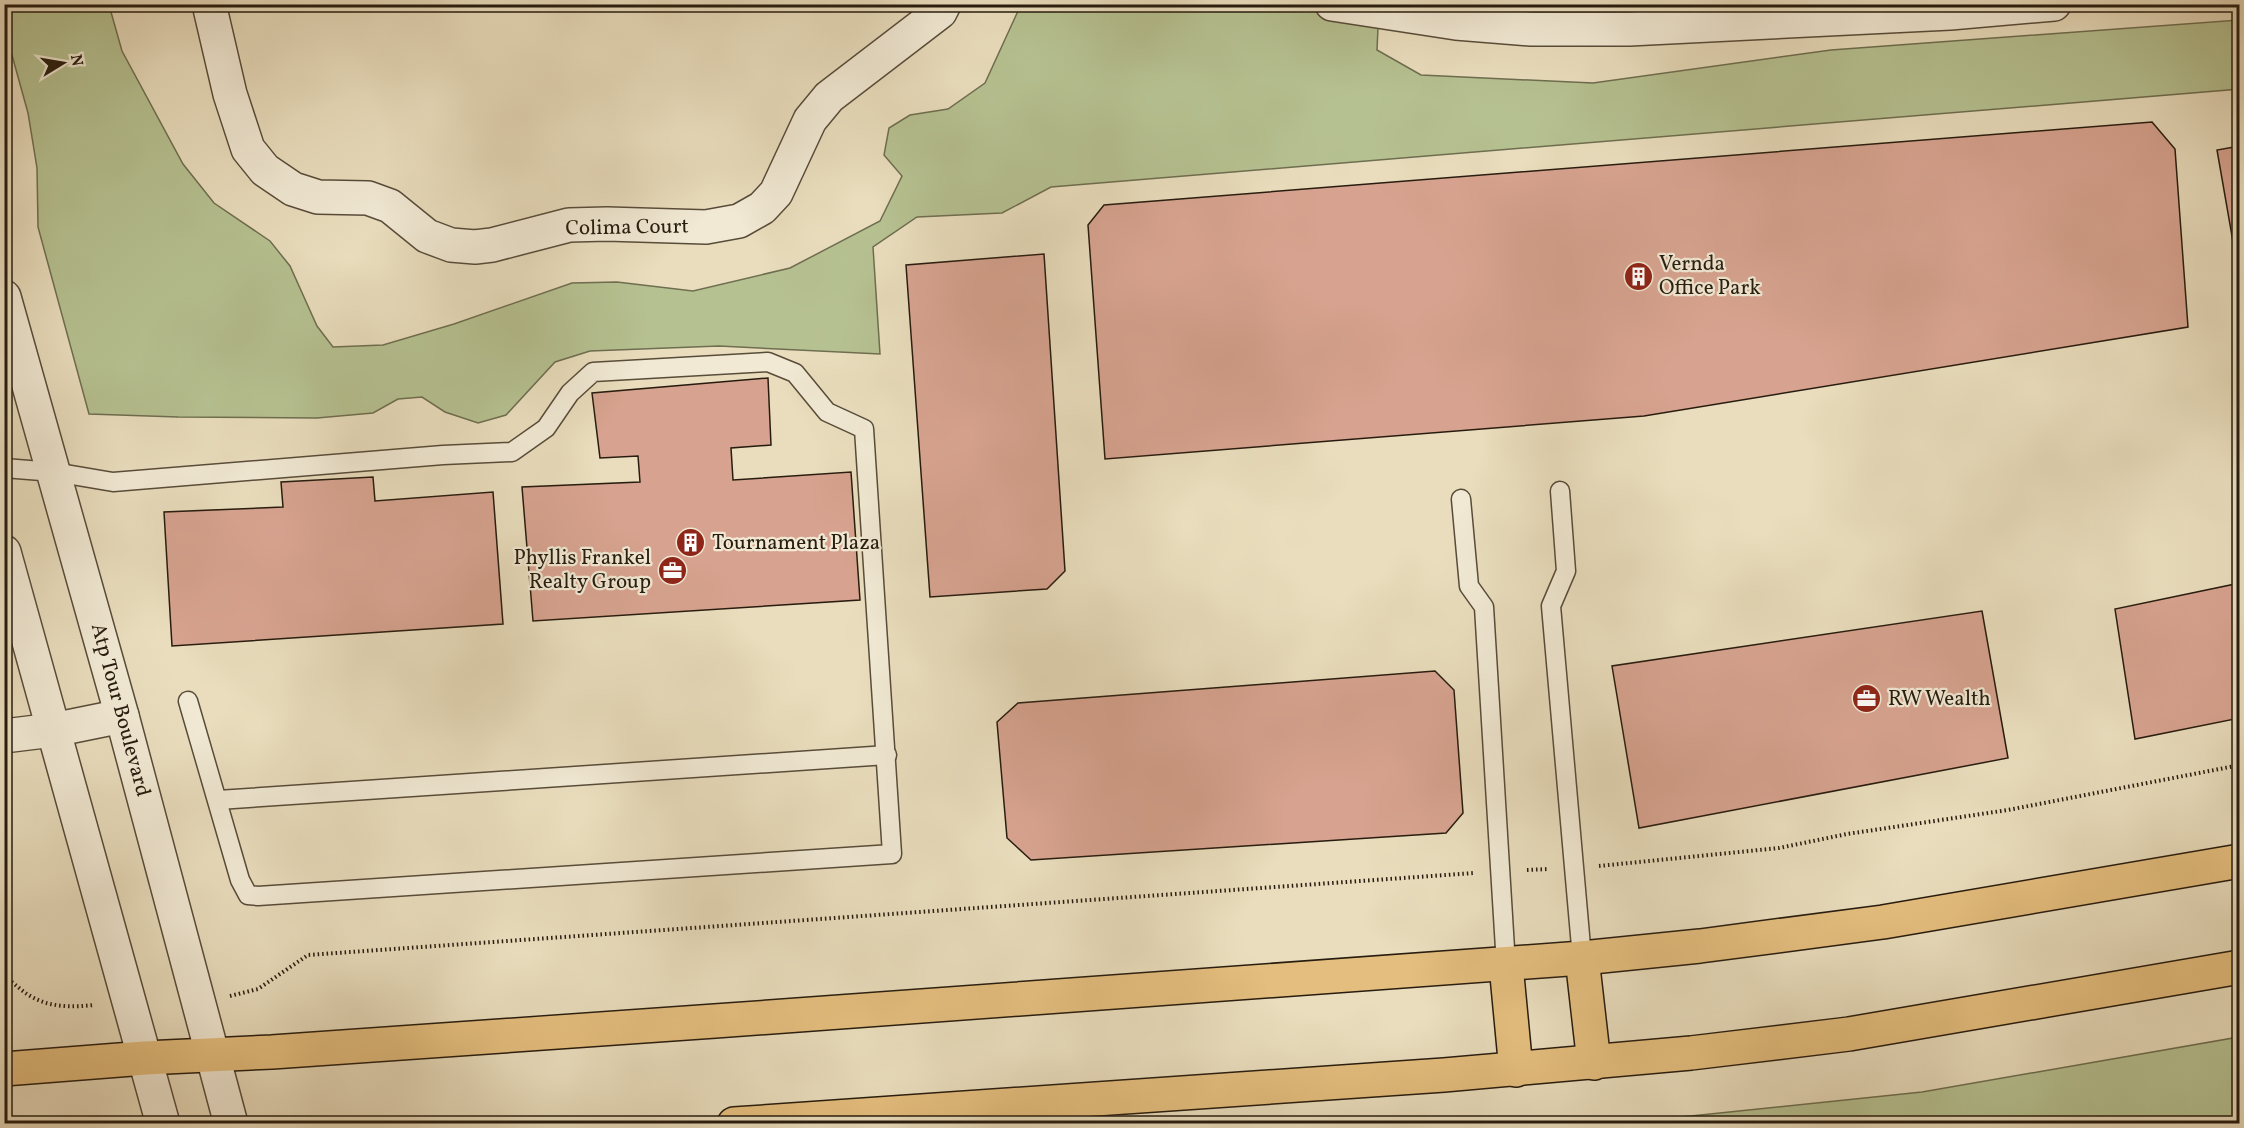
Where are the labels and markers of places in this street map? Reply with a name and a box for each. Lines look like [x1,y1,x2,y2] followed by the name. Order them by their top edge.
[1659,250,1761,303] place label: Vernda Office Park
[1622,260,1654,292] building icon: Vernda Office Park
[675,527,707,559] building icon: Tournament Plaza
[712,529,880,558] place label: Tournament Plaza
[513,544,651,597] place label: Phyllis Frankel Realty Group
[656,554,688,586] office icon: Phyllis Frankel Realty Group
[1851,683,1883,715] office icon: RW Wealth
[1888,685,1991,714] place label: RW Wealth

